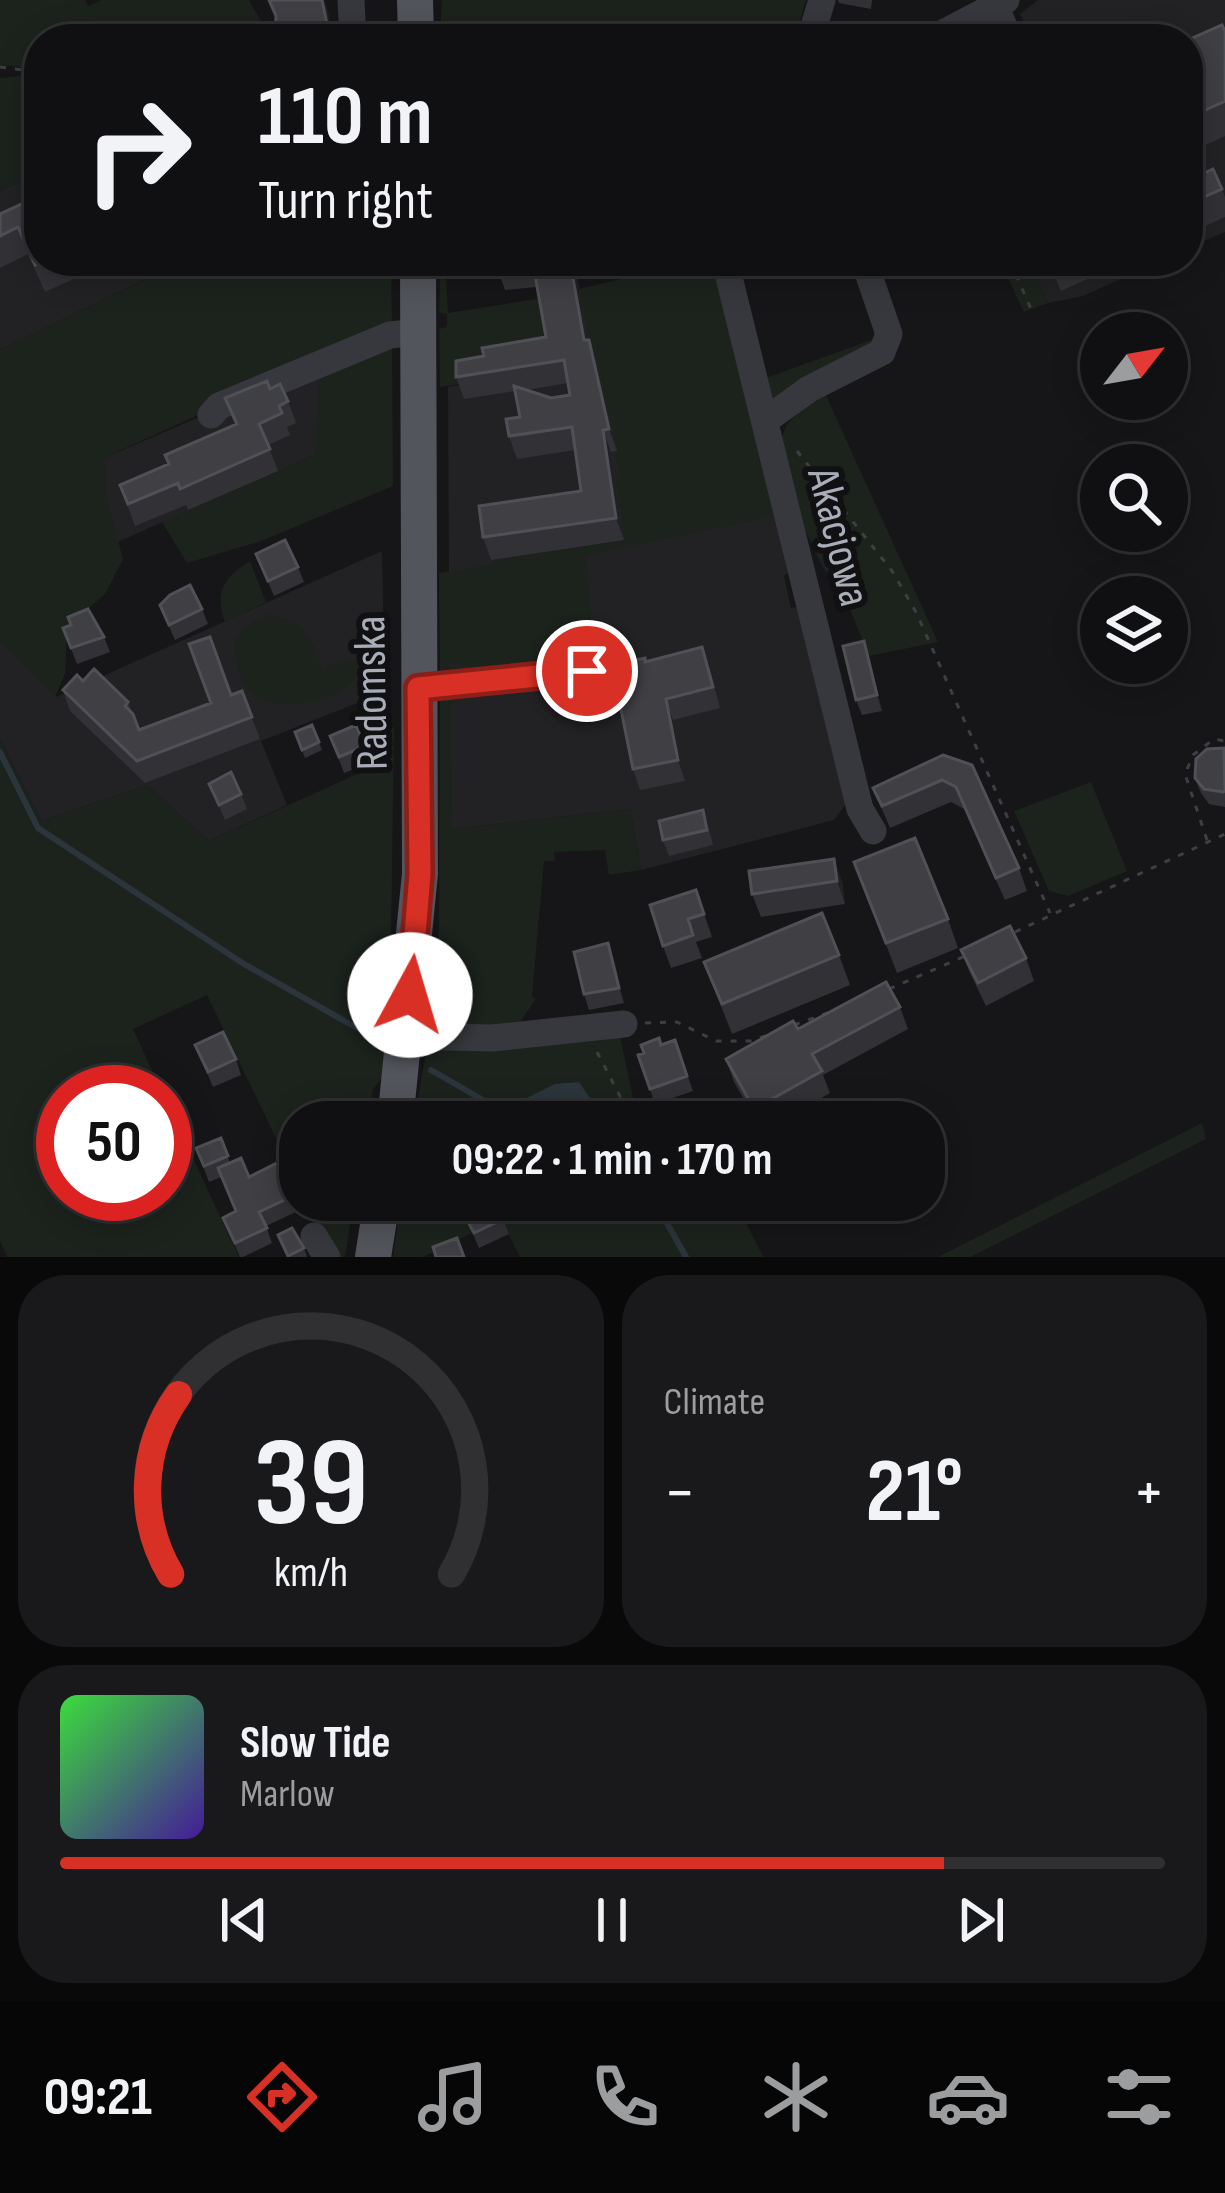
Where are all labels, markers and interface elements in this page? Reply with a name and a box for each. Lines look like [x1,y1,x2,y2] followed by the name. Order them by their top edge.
[258,67,433,168] text: 110 m
[60,72,216,228] icon: right
[258,169,433,234] text: Turn right
[1080,312,1188,420] north arrow
[1080,312,1188,684] map controls
[1080,444,1188,552] button: search
[794,461,882,612] street label: Akacjowa
[1080,576,1188,684] button: layers
[343,615,401,771] street label: Radomska
[536,620,638,722] pin
[554,638,620,704] icon: arrive
[347,932,473,1058] position arrow
[36,1065,192,1221] speed limit sign: 50
[452,1133,772,1188] text: 09:22 · 1 min · 170 m
[664,1379,765,1426] text: Climate
[253,1411,368,1560] text: 39
[865,1439,963,1547] text: 21°
[664,1454,696,1533] text: −
[1133,1454,1165,1533] text: +
[274,1547,348,1599] text: km/h
[240,1716,391,1771] text: Slow Tide
[240,1771,335,1818] text: Marlow
[211,1887,277,1953] icon: previous
[579,1887,645,1953] icon: pause
[948,1887,1014,1953] icon: next
[240,2055,324,2139] icon: directions
[411,2055,495,2139] icon: music
[583,2055,667,2139] icon: phone
[754,2055,838,2139] icon: climate
[926,2055,1010,2139] icon: car
[1097,2055,1181,2139] icon: filters
[44,2065,152,2130] text: 09:21

